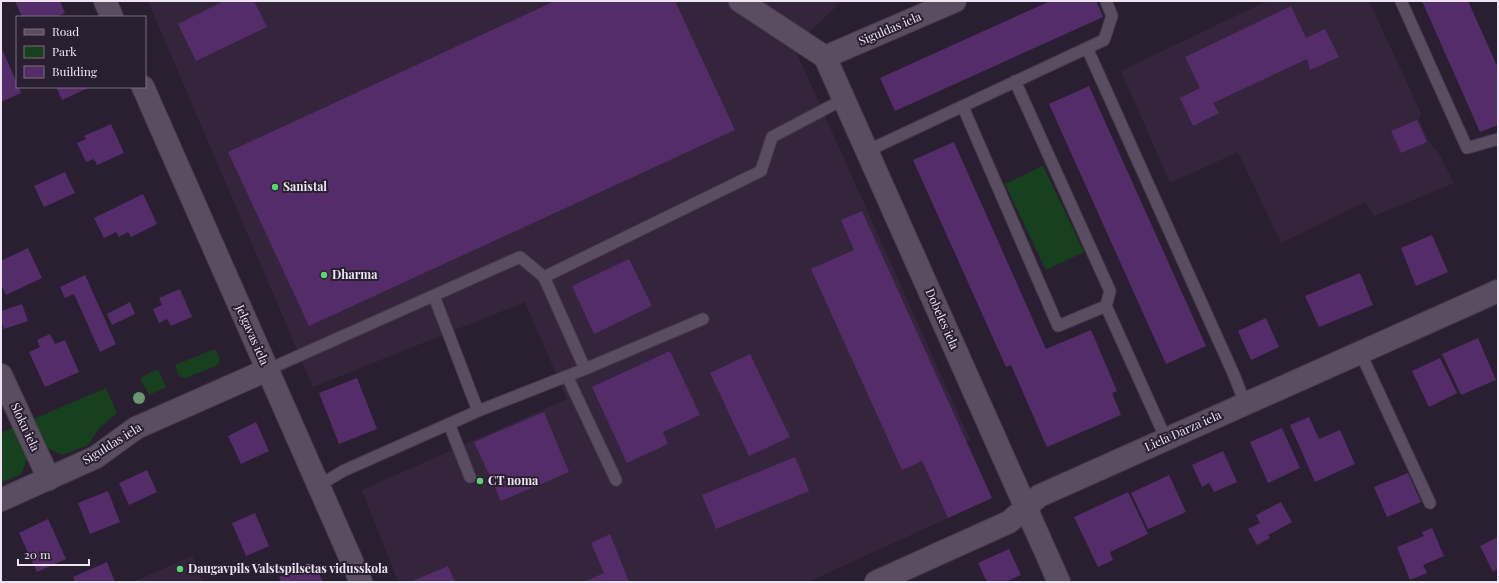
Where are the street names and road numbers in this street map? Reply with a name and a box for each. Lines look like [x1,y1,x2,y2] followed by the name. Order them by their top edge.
[856,8,924,49] street label: Siguldas iela
[922,286,963,351] street label: Dobeles iela
[232,301,273,367] street label: Jelgavas iela
[8,400,44,453] street label: Sloku iela
[1142,406,1223,454] street label: Lielā Dārza iela
[79,419,144,468] street label: Siguldas iela

